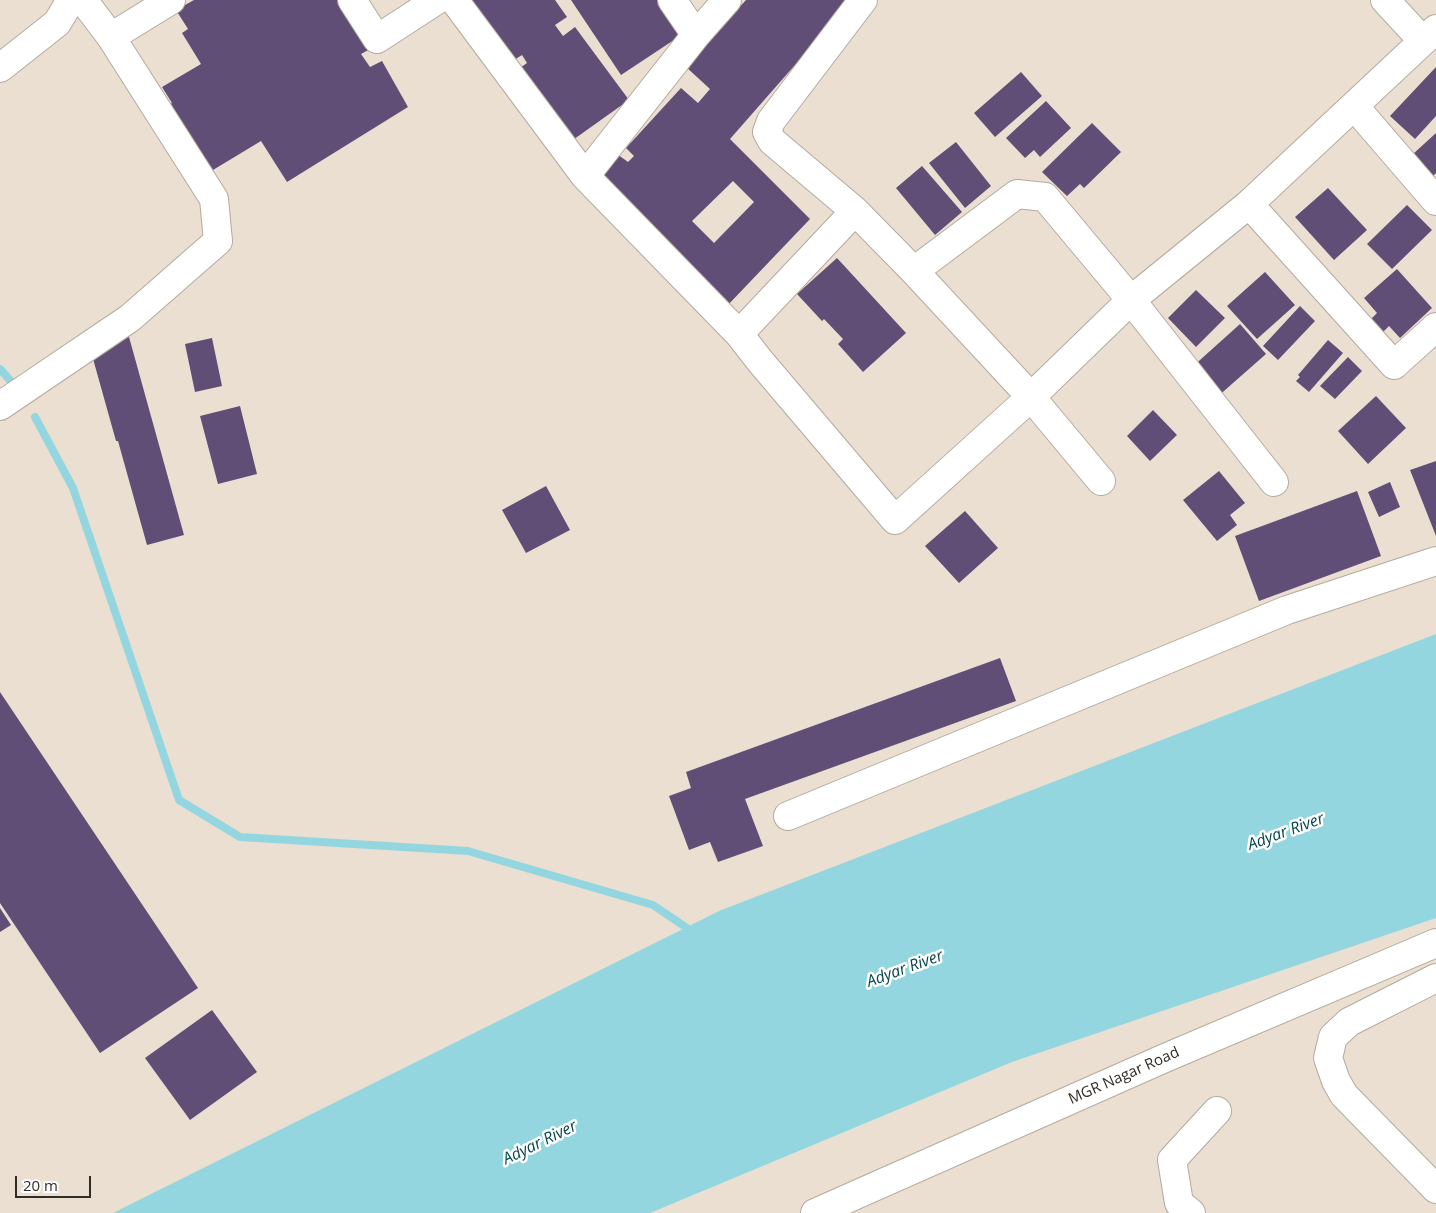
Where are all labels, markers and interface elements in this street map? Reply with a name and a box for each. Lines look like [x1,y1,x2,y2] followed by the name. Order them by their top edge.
[1245,809,1327,855] water label: Adyar River
[864,946,946,992] water label: Adyar River
[1066,1043,1182,1109] street label: MGR Nagar Road
[500,1117,580,1169] water label: Adyar River
[18,1166,94,1198] scale bar
[23,1175,58,1195] text: 20 m

